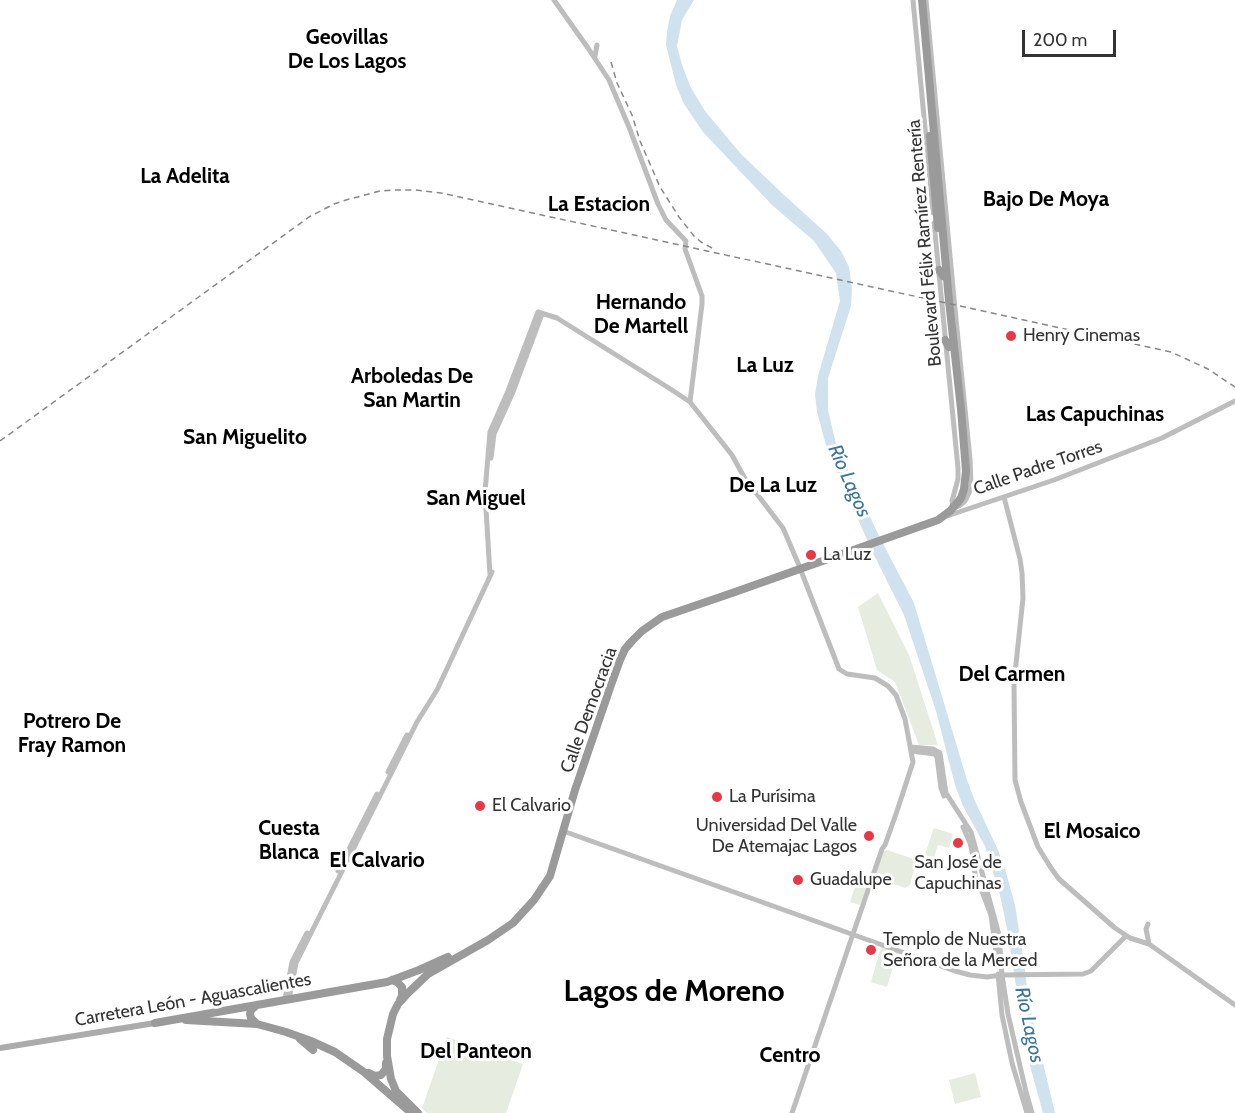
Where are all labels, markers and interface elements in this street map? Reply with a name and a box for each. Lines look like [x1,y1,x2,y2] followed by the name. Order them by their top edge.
[1025,18,1120,56] scale bar
[288,25,406,75] district label: Geovillas De Los Lagos
[1033,29,1087,51] text: 200 m
[903,119,947,367] street label: Boulevard Félix Ramírez Rentería
[140,164,230,190] district label: La Adelita
[983,187,1109,213] district label: Bajo De Moya
[548,192,650,218] district label: La Estacion
[594,290,688,340] district label: Hernando De Martell
[1023,325,1140,347] place label: Henry Cinemas
[1004,329,1018,343] marker: Henry Cinemas
[736,353,794,379] district label: La Luz
[351,364,473,414] district label: Arboledas De San Martin
[1026,402,1164,428] district label: Las Capuchinas
[183,425,307,451] district label: San Miguelito
[971,436,1105,500] street label: Calle Padre Torres
[822,441,876,521] water label: Río Lagos
[729,473,817,499] district label: De La Luz
[426,486,526,512] district label: San Miguel
[823,544,872,566] place label: La Luz
[804,548,818,562] marker: La Luz
[556,644,622,776] street label: Calle Democracia
[959,662,1065,688] district label: Del Carmen
[18,709,126,759] district label: Potrero De Fray Ramon
[729,786,816,808] place label: La Purísima
[710,790,724,804] marker: La Purísima
[492,795,571,817] place label: El Calvario
[473,799,487,813] marker: El Calvario
[696,815,857,858] place label: Universidad Del Valle De Atemajac Lagos
[258,816,320,866] district label: Cuesta Blanca
[1043,819,1141,845] district label: El Mosaico
[862,829,876,843] marker: Universidad Del Valle De Atemajac Lagos
[951,836,965,850] marker: San José de Capuchinas
[329,848,425,874] district label: El Calvario
[914,852,1002,894] place label: San José de Capuchinas
[810,869,892,891] place label: Guadalupe
[791,873,805,887] marker: Guadalupe
[883,929,1037,972] place label: Templo de Nuestra Señora de la Merced
[864,943,878,957] marker: Templo de Nuestra Señora de la Merced
[73,969,313,1031] street label: Carretera León - Aguascalientes
[563,974,785,1010] district label: Lagos de Moreno
[1009,985,1049,1065] water label: Río Lagos
[420,1039,532,1065] district label: Del Panteon
[760,1043,820,1069] district label: Centro

